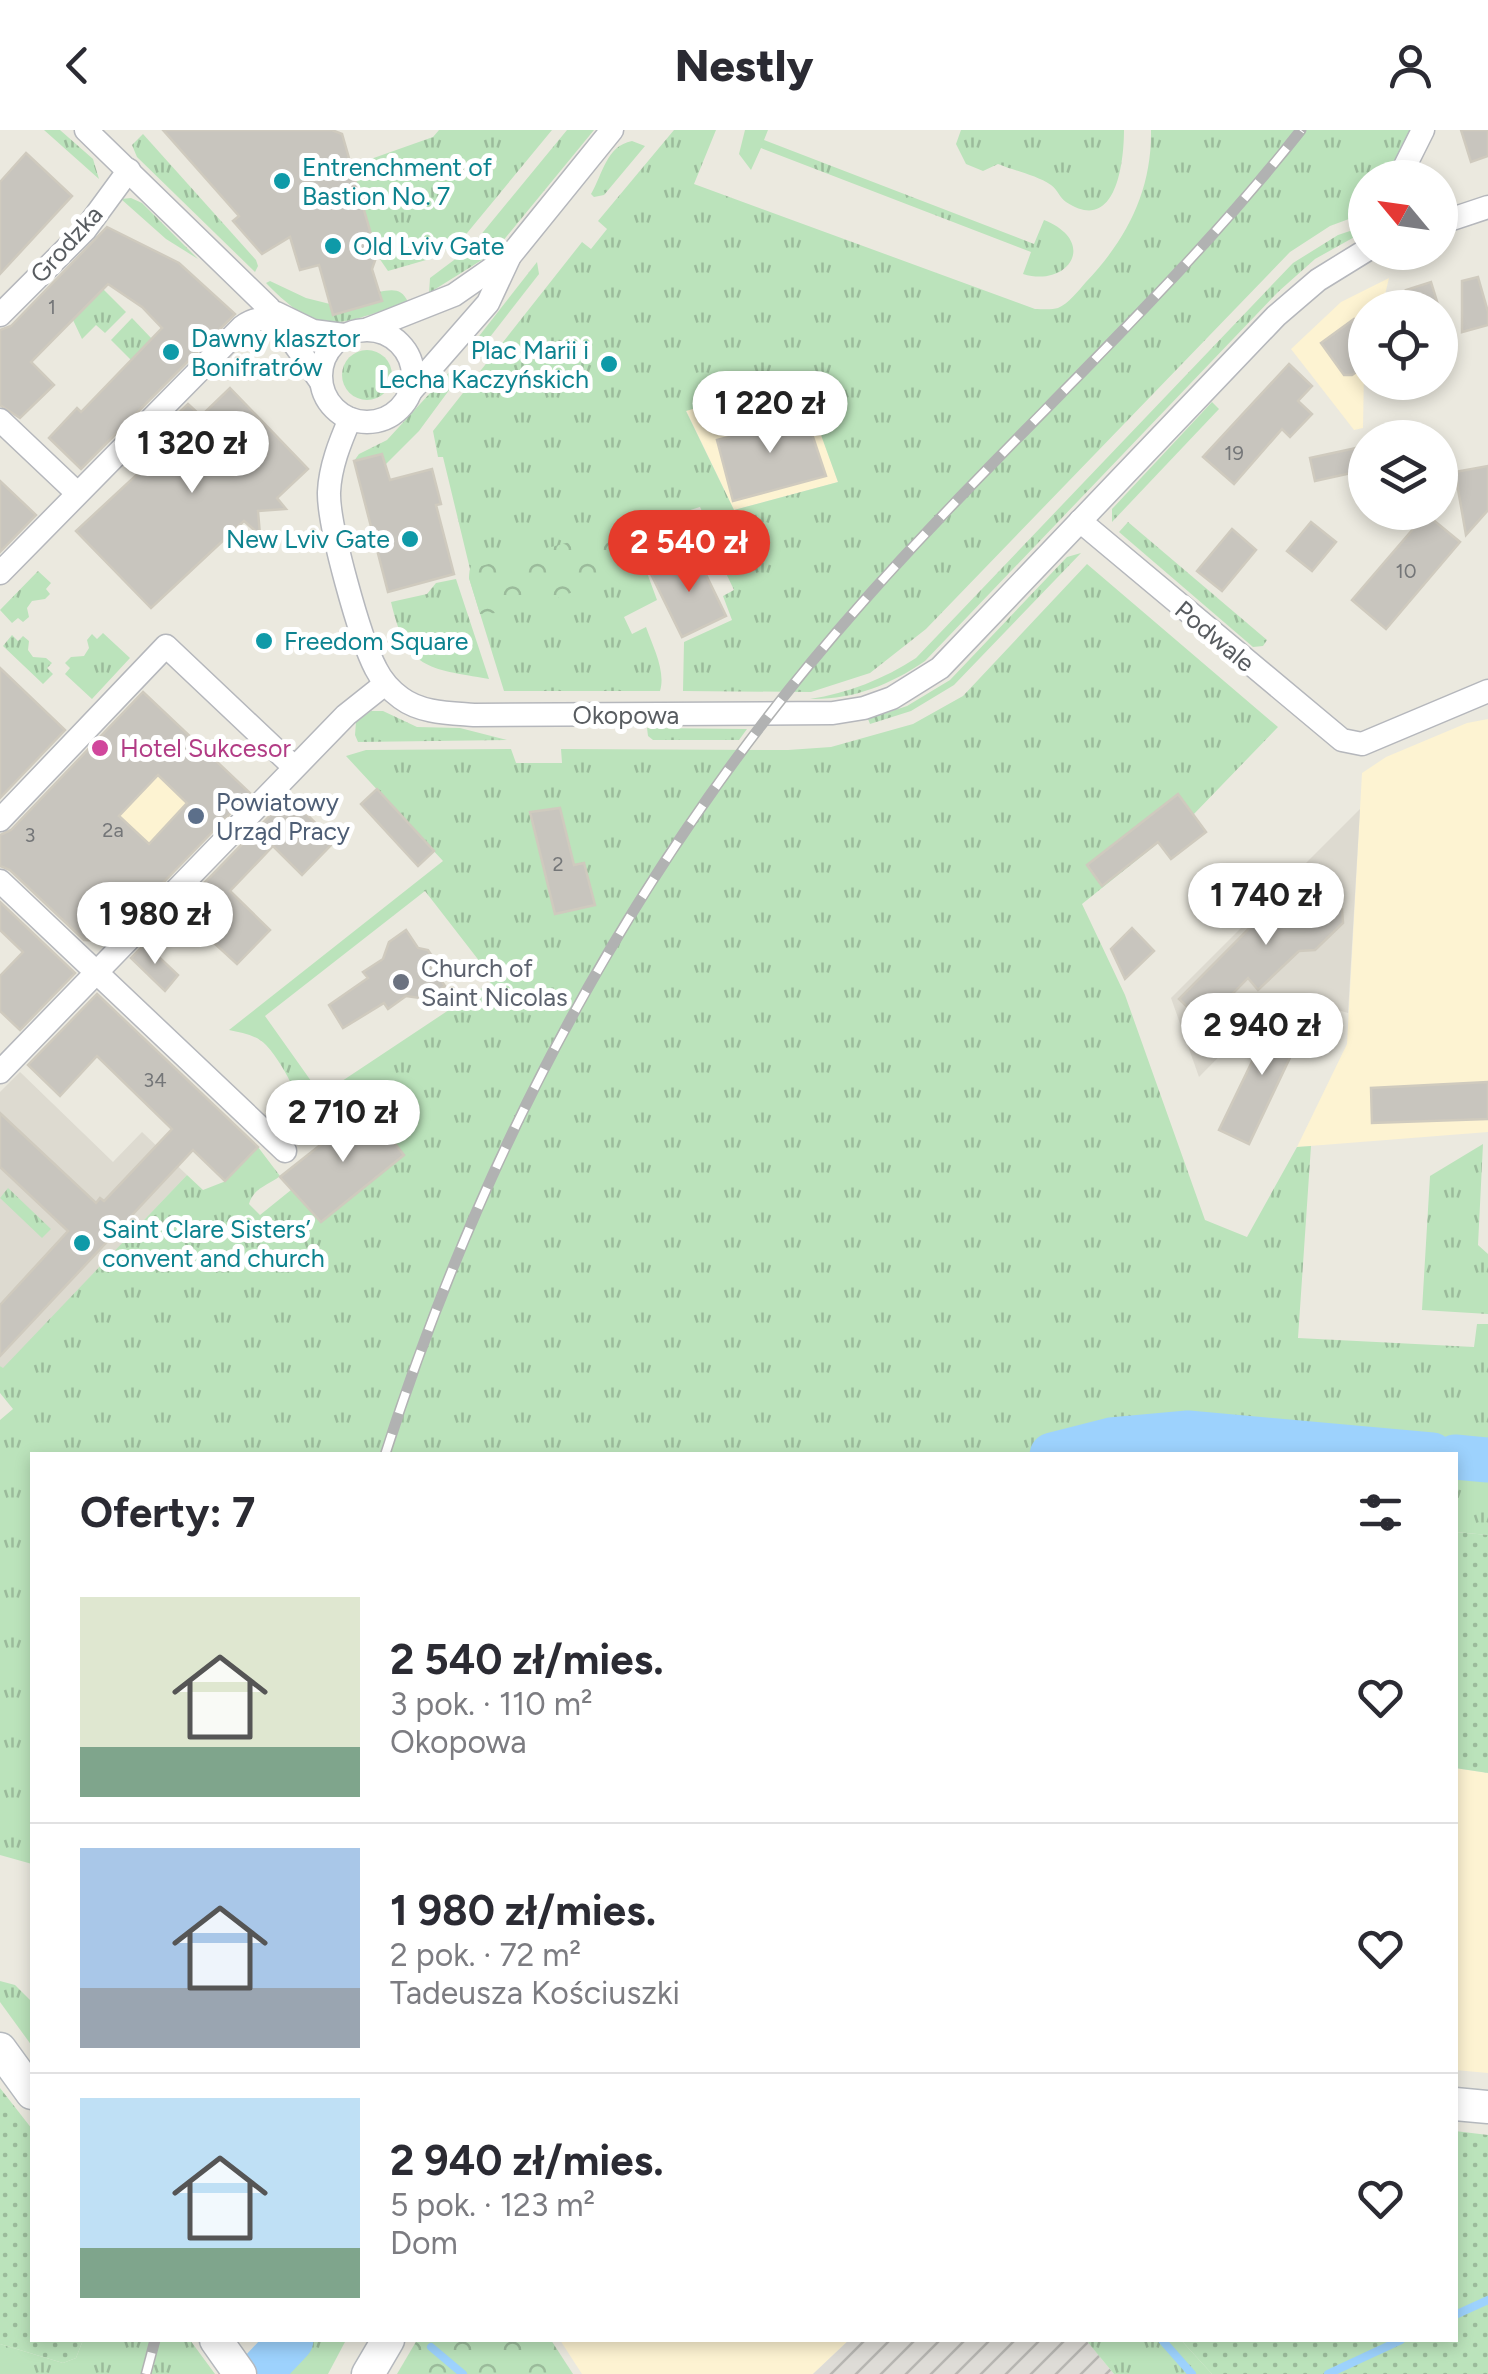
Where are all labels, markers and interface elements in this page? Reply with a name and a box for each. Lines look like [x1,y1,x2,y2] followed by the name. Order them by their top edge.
[50,38,105,93] icon: back
[675,38,813,92] text: Nestly
[1383,38,1438,93] icon: person
[302,152,493,211] place label: Entrenchment of Bastion No. 7
[1348,160,1458,270] north arrow
[1348,160,1458,530] map controls
[271,170,293,192] marker: Entrenchment of Bastion No. 7
[24,199,108,289] street label: Grodzka
[353,231,504,261] place label: Old Lviv Gate
[322,235,344,257] marker: Old Lviv Gate
[1348,290,1458,400] button: locate
[48,295,56,319] house number: 1
[191,323,361,382] place label: Dawny klasztor Bonifratrów
[378,335,589,394] place label: Plac Marii i Lecha Kaczyńskich
[160,341,182,363] marker: Dawny klasztor Bonifratrów
[598,353,620,375] marker: Plac Marii i Lecha Kaczyńskich
[667,371,873,456] pin: 1 220 zł
[715,384,825,422] text: 1 220 zł
[89,411,295,496] pin: 1 320 zł
[1348,420,1458,530] button: layers
[137,424,247,462] text: 1 320 zł
[1224,441,1244,465] house number: 19
[586,510,792,595] pin: 2 540 zł
[630,523,748,561] text: 2 540 zł
[226,524,390,554] place label: New Lviv Gate
[399,528,421,550] marker: New Lviv Gate
[1395,559,1417,583] house number: 10
[1169,594,1261,678] street label: Podwale
[284,626,468,656] place label: Freedom Square
[253,630,275,652] marker: Freedom Square
[573,700,679,730] street label: Okopowa
[120,733,291,763] place label: Hotel Sukcesor
[89,737,111,759] marker: Hotel Sukcesor
[216,787,350,846] place label: Powiatowy Urząd Pracy
[185,805,207,827] marker: Powiatowy Urząd Pracy
[102,818,124,842] house number: 2a
[25,823,35,847] house number: 3
[552,852,564,876] house number: 2
[1163,863,1369,948] pin: 1 740 zł
[1210,876,1322,914] text: 1 740 zł
[52,882,258,967] pin: 1 980 zł
[99,895,211,933] text: 1 980 zł
[421,953,568,1012] place label: Church of Saint Nicolas
[390,971,412,993] marker: Church of Saint Nicolas
[1159,993,1365,1078] pin: 2 940 zł
[1203,1006,1321,1044] text: 2 940 zł
[143,1068,167,1092] house number: 34
[240,1080,446,1165] pin: 2 710 zł
[288,1093,398,1131] text: 2 710 zł
[102,1214,325,1273] place label: Saint Clare Sisters’ convent and church
[71,1232,93,1254] marker: Saint Clare Sisters’ convent and church
[1353,1485,1408,1540] icon: filters
[80,1487,255,1538] text: Oferty: 7
[390,1634,664,1685] text: 2 540 zł/mies.
[160,1637,280,1757] icon: home
[1353,1670,1408,1725] icon: heart
[390,1685,593,1723] text: 3 pok. · 110 m²
[390,1723,527,1761] text: Okopowa
[390,1885,656,1936] text: 1 980 zł/mies.
[160,1888,280,2008] icon: home
[1353,1921,1408,1976] icon: heart
[390,1936,581,1974] text: 2 pok. · 72 m²
[390,1974,680,2012] text: Tadeusza Kościuszki
[390,2135,664,2186] text: 2 940 zł/mies.
[160,2138,280,2258] icon: home
[1353,2171,1408,2226] icon: heart
[390,2186,595,2224] text: 5 pok. · 123 m²
[390,2224,458,2262] text: Dom

